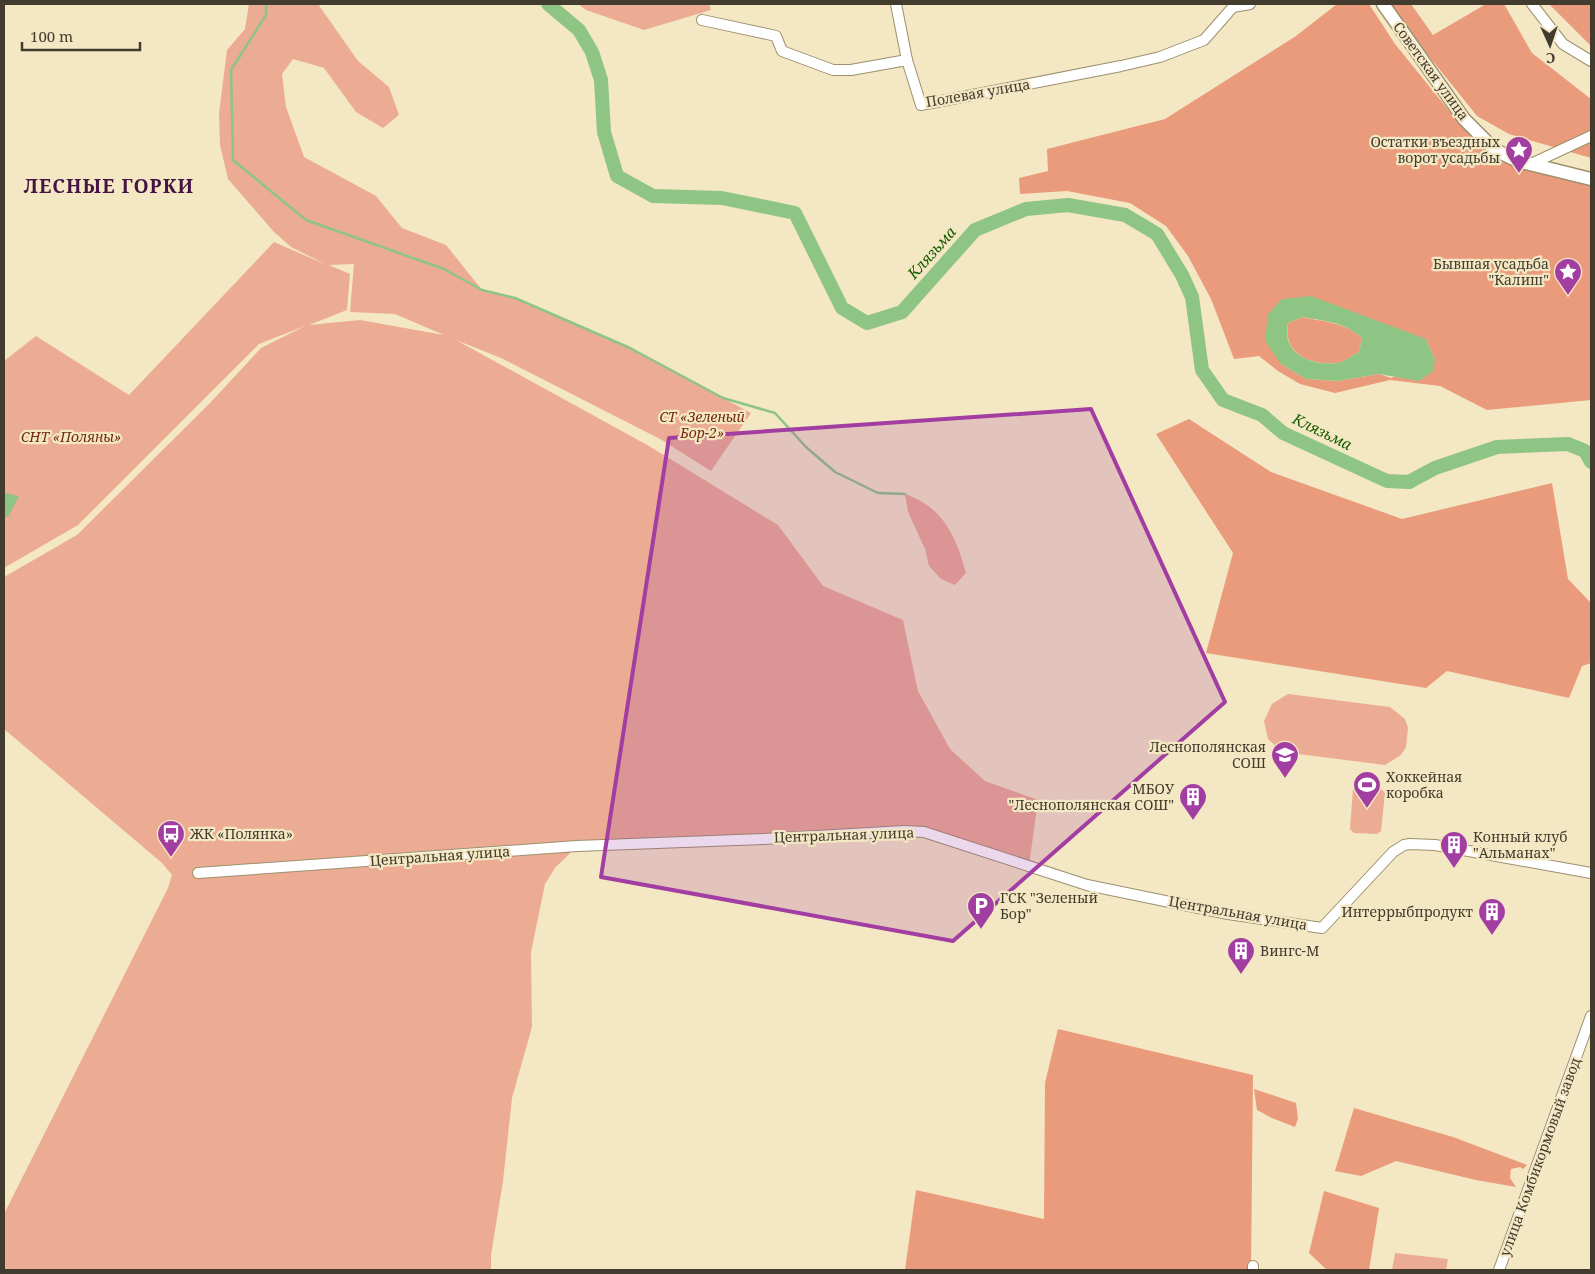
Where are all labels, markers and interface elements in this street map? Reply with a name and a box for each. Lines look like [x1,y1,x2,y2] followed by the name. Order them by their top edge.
[1389,18,1474,124] street label: Советская улица
[22,20,140,52] scale bar
[1525,20,1575,70] north arrow
[30,26,73,46] text: 100 m
[1546,49,1556,68] text: С
[924,74,1032,111] street label: Полевая улица
[1370,132,1501,167] place label: Остатки въездных ворот усадьбы
[1504,135,1534,174] place icon: Остатки въездных ворот усадьбы
[24,173,194,199] district label: ЛЕСНЫЕ ГОРКИ
[902,222,960,283] water label: Клязьма
[1433,254,1549,289] place label: Бывшая усадьба "Калиш"
[1553,257,1583,296] place icon: Бывшая усадьба "Калиш"
[659,407,746,442] park label: СТ «Зеленый Бор-2»
[1289,408,1356,454] water label: Клязьма
[21,427,121,446] park label: СНТ «Поляны»
[1149,737,1266,772] place label: Леснополянская СОШ
[1270,740,1300,779] school or university icon: Леснополянская СОШ
[1386,767,1462,802] place label: Хоккейная коробка
[1352,770,1382,809] sports icon: Хоккейная коробка
[1008,779,1175,814] place label: МБОУ "Леснополянская СОШ"
[1178,782,1208,821] building icon: МБОУ "Леснополянская СОШ"
[156,819,186,858] bus stop icon: ЖК «Полянка»
[773,823,915,846] street label: Центральная улица
[189,824,293,843] place label: ЖК «Полянка»
[1473,827,1567,862] place label: Конный клуб "Альманах"
[1439,830,1469,869] building icon: Конный клуб "Альманах"
[369,841,511,870] street label: Центральная улица
[1000,888,1098,923] place label: ГСК "Зеленый Бор"
[966,891,996,930] parking icon: ГСК "Зеленый Бор"
[1167,891,1309,934] street label: Центральная улица
[1477,897,1507,936] building icon: Интеррыбпродукт
[1341,902,1474,921] place label: Интеррыбпродукт
[1226,936,1256,975] building icon: Вингс-М
[1260,941,1319,960] place label: Вингс-М
[1495,1054,1585,1259] street label: улица Комбикормовый завод

